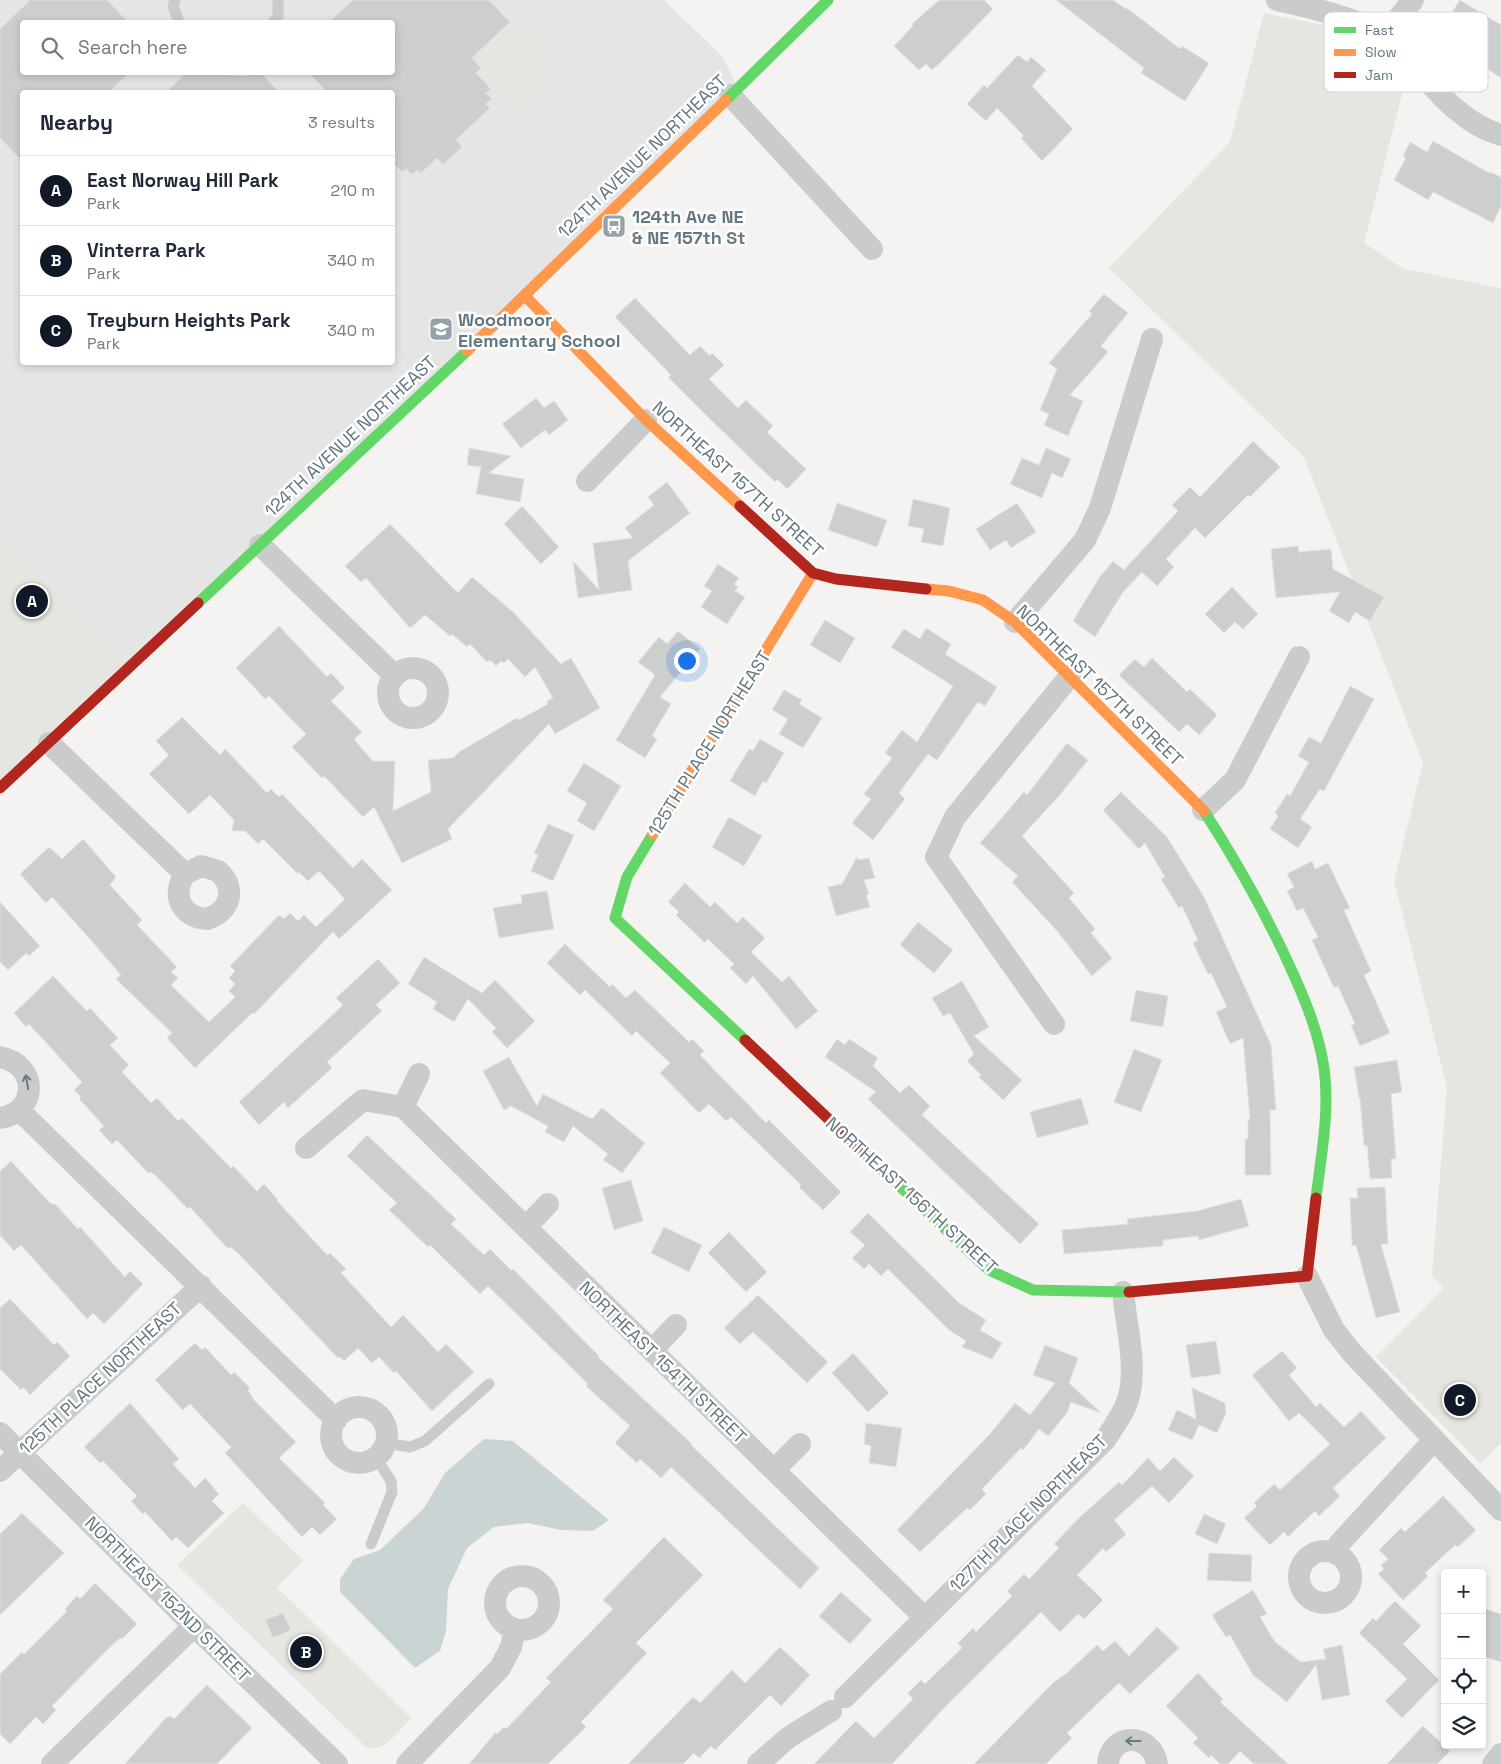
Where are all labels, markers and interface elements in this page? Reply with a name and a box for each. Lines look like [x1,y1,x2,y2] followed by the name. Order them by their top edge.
[1324,12,1488,92] legend
[20,20,395,75] search box
[1365,21,1394,39] text: Fast
[38,34,66,62] icon: search
[78,35,188,60] text: Search here
[1365,43,1397,61] text: Slow
[1365,66,1393,84] text: Jam
[553,69,732,243] street label: 124TH AVENUE NORTHEAST
[40,109,113,136] text: Nearby
[308,112,375,133] text: 3 results
[87,168,279,193] text: East Norway Hill Park
[51,180,61,201] text: A
[331,180,375,201] text: 210 m
[87,193,120,214] text: Park
[632,205,746,249] place label: 124th Ave NE & NE 157th St
[601,213,627,239] bus stop icon: 124th Ave NE & NE 157th St
[87,238,206,263] text: Vinterra Park
[51,250,61,271] text: B
[327,250,375,271] text: 340 m
[87,263,120,284] text: Park
[87,308,291,333] text: Treyburn Heights Park
[458,308,621,352] place label: Woodmoor Elementary School
[428,316,454,342] school or university icon: Woodmoor Elementary School
[51,320,61,341] text: C
[327,320,375,341] text: 340 m
[87,333,120,354] text: Park
[259,350,441,522] street label: 124TH AVENUE NORTHEAST
[648,396,829,562] street label: NORTHEAST 157TH STREET
[16,582,48,620] pin: A
[1012,599,1188,771] street label: NORTHEAST 157TH STREET
[642,646,776,840] street label: 125TH PLACE NORTHEAST
[674,648,700,674] your location
[22,1075,32,1091] one-way arrow
[821,1112,1003,1279] street label: NORTHEAST 156TH STREET
[574,1276,752,1448] street label: NORTHEAST 154TH STREET
[14,1296,187,1460] street label: 125TH PLACE NORTHEAST
[1444,1381,1476,1419] pin: C
[944,1429,1112,1597] street label: 127TH PLACE NORTHEAST
[80,1511,256,1687] street label: NORTHEAST 152ND STREET
[1441,1569,1486,1749] map controls
[1441,1569,1486,1614] button: +
[1441,1614,1486,1659] button: −
[290,1633,322,1671] pin: B
[1441,1659,1486,1704] button: locate
[1441,1704,1486,1749] button: layers
[1125,1736,1141,1746] one-way arrow

